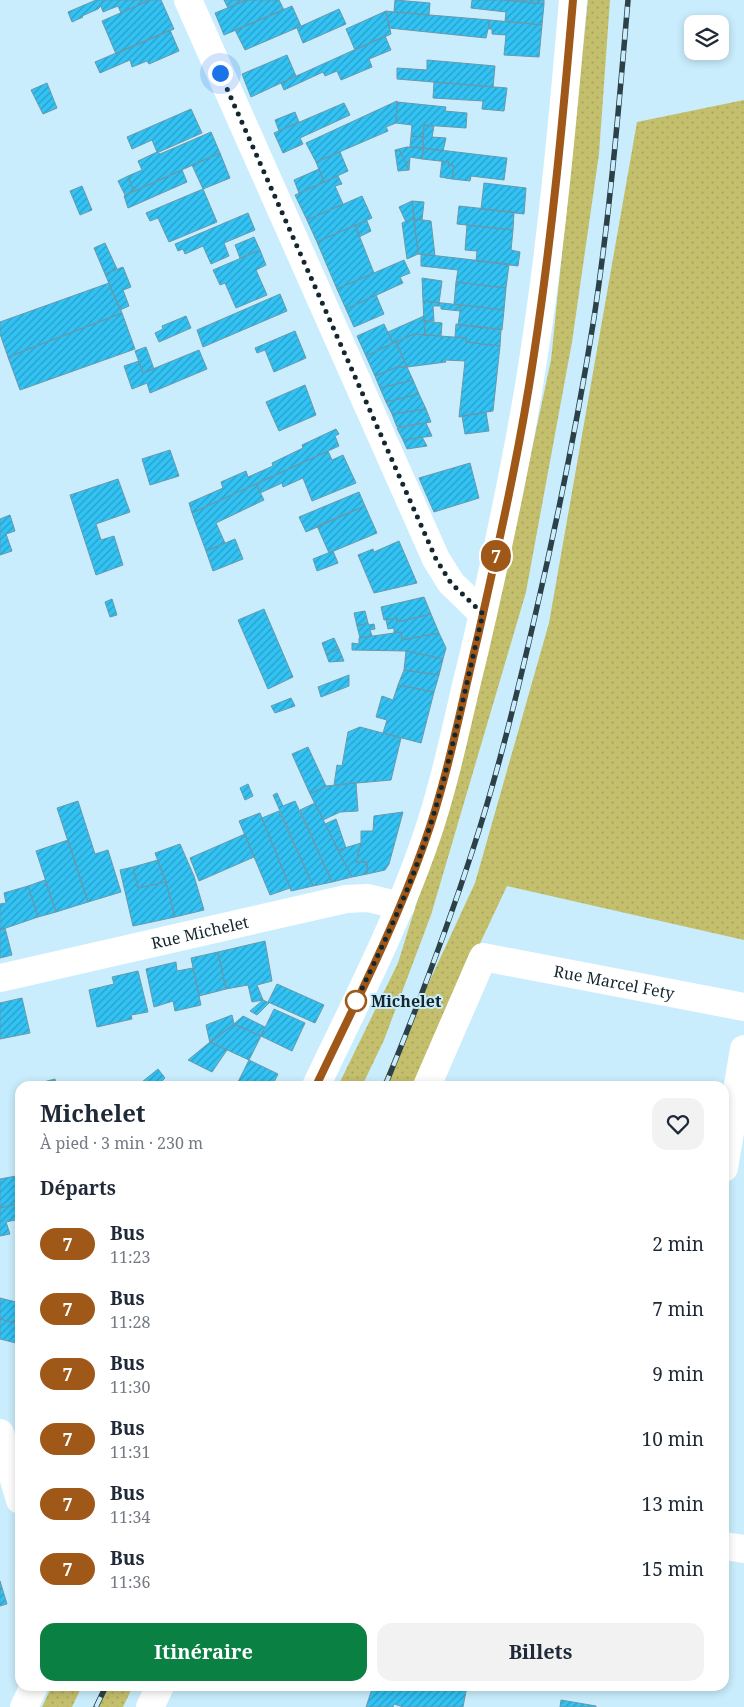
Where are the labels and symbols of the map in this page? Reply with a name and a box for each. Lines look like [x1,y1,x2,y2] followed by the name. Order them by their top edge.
[208,61,233,86] your location
[480,540,512,572] line badge: 7
[149,911,251,954] street label: Rue Michelet
[552,960,677,1005] street label: Rue Marcel Fety
[345,990,367,1012] marker: Michelet
[371,990,442,1012] place label: Michelet

